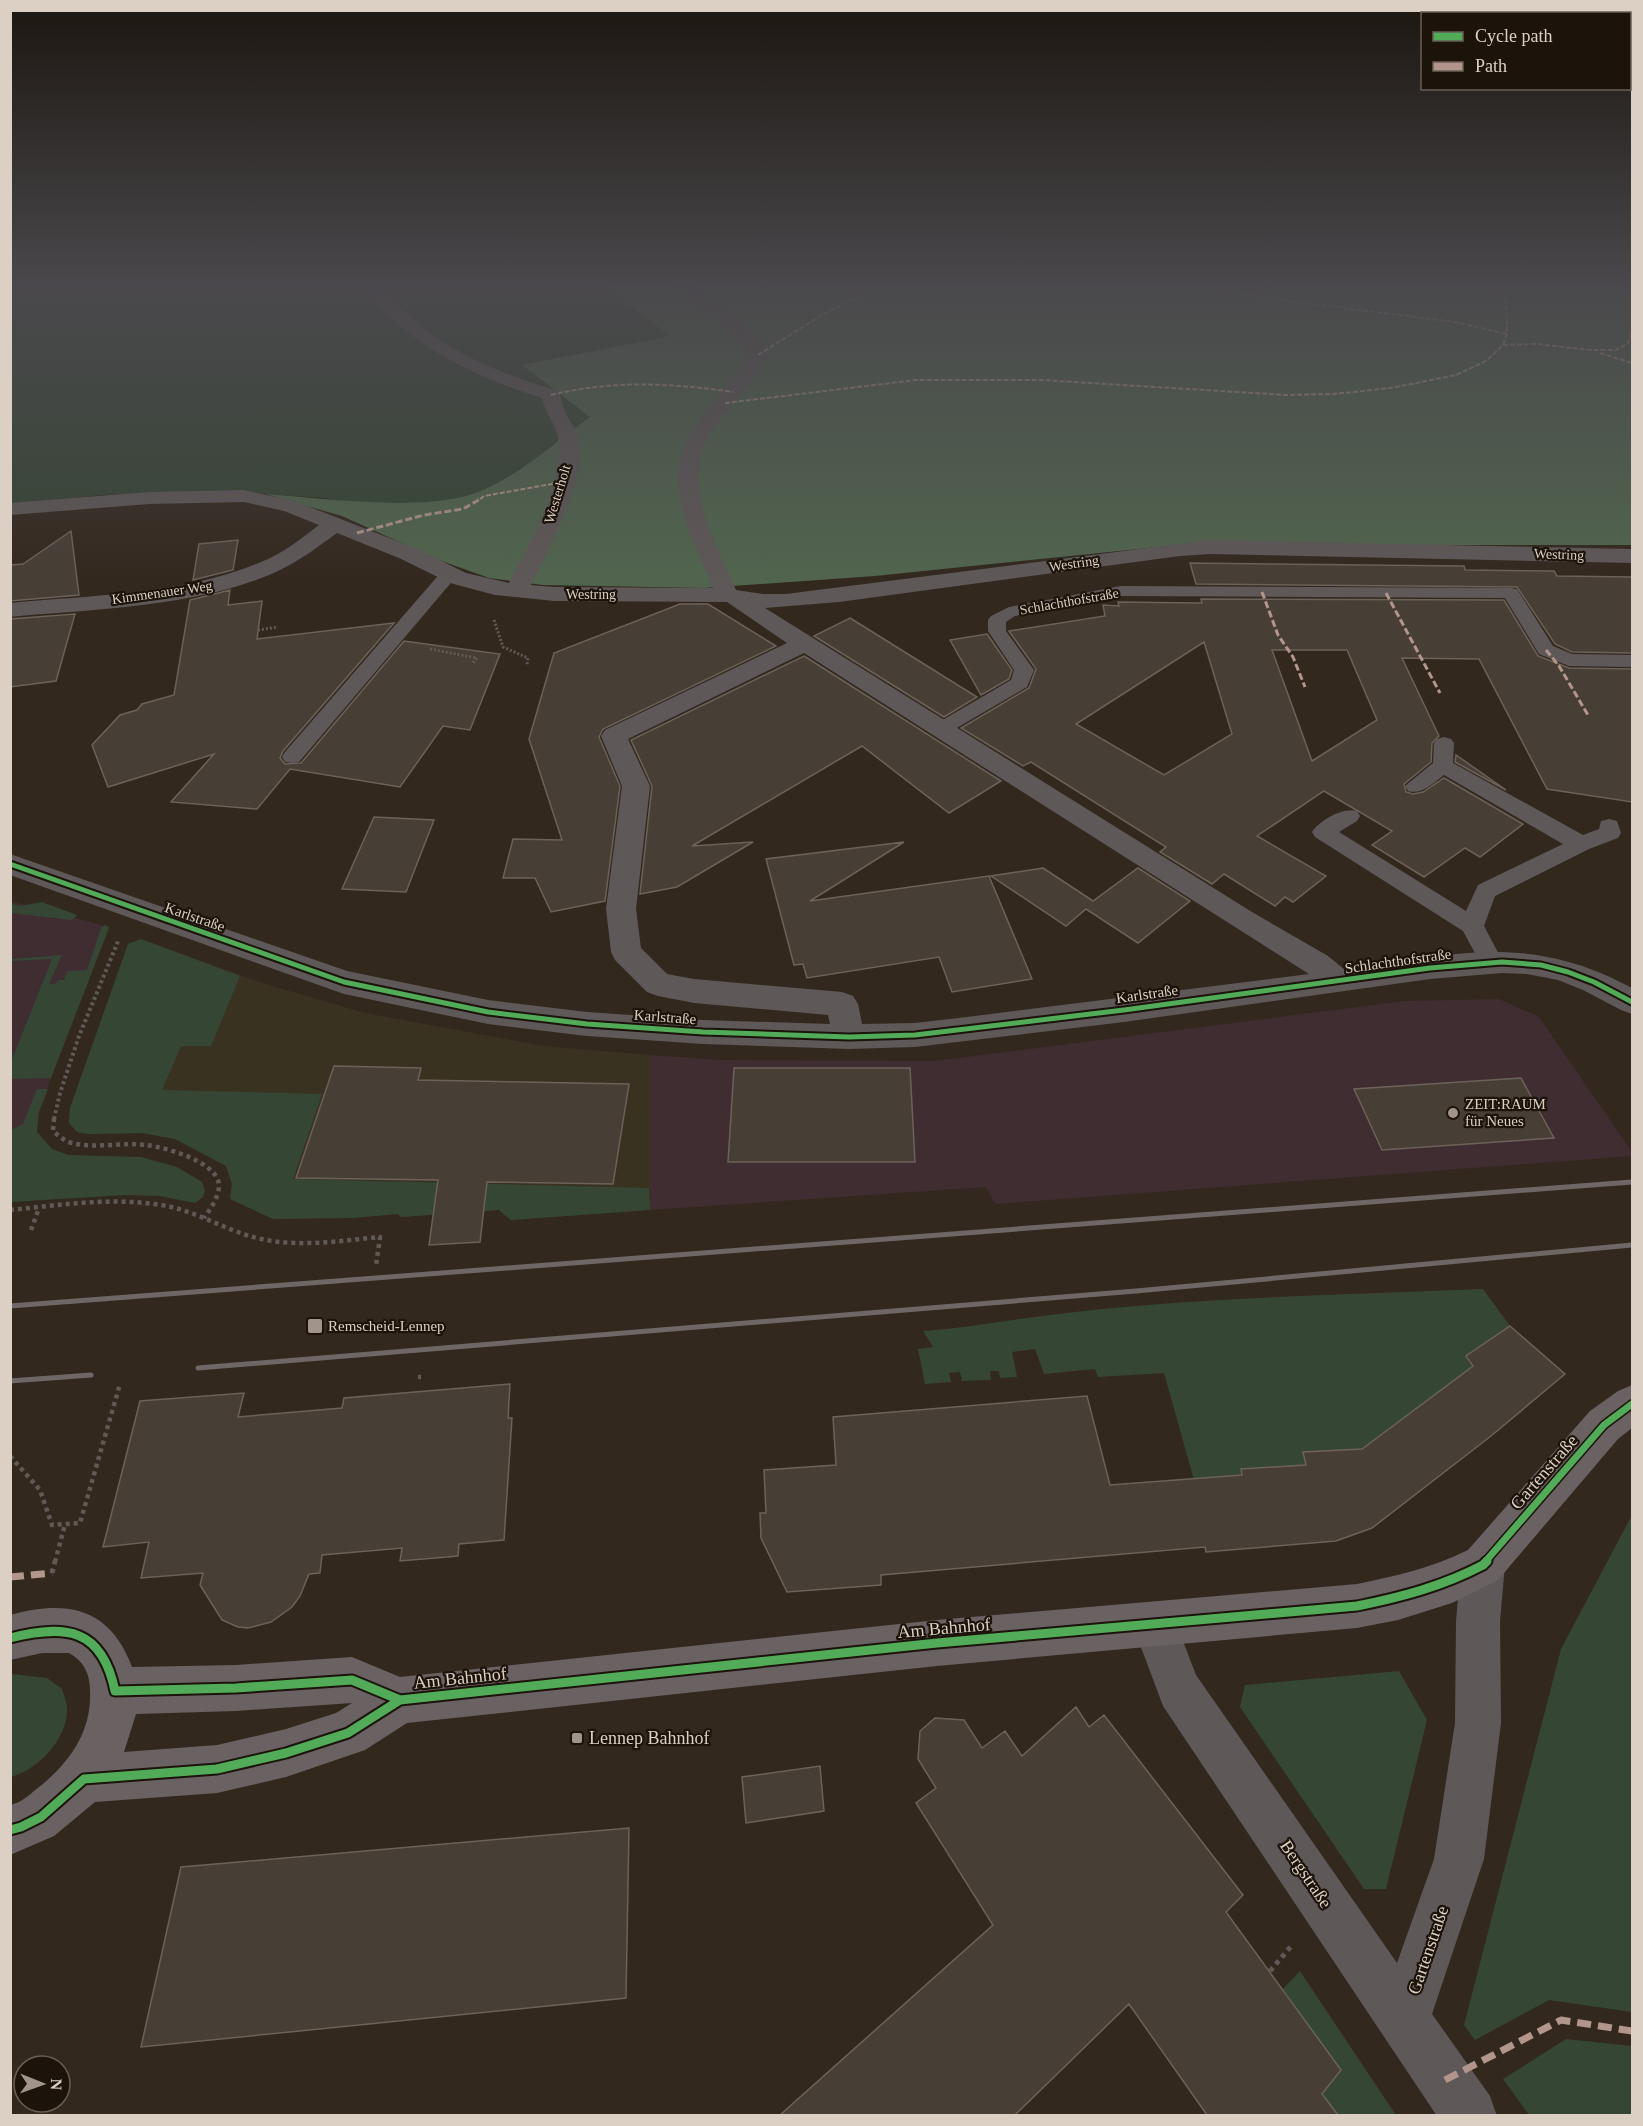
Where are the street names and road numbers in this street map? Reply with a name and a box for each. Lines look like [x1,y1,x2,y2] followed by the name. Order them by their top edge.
[541,463,573,525] street label: Westerholt
[1534,546,1584,563] street label: Westring
[1048,553,1100,574] street label: Westring
[111,578,213,607] street label: Kimmenauer Weg
[1018,585,1120,618] street label: Schlachthofstraße
[566,587,616,602] street label: Westring
[163,899,227,935] street label: Karlstraße
[1344,946,1453,976] street label: Schlachthofstraße
[1115,982,1179,1006] street label: Karlstraße
[633,1007,697,1027] street label: Karlstraße
[1506,1431,1582,1513] street label: Gartenstraße
[897,1614,991,1642] street label: Am Bahnhof
[412,1663,508,1693] street label: Am Bahnhof
[1276,1836,1336,1912] street label: Bergstraße
[1404,1903,1452,1997] street label: Gartenstraße

